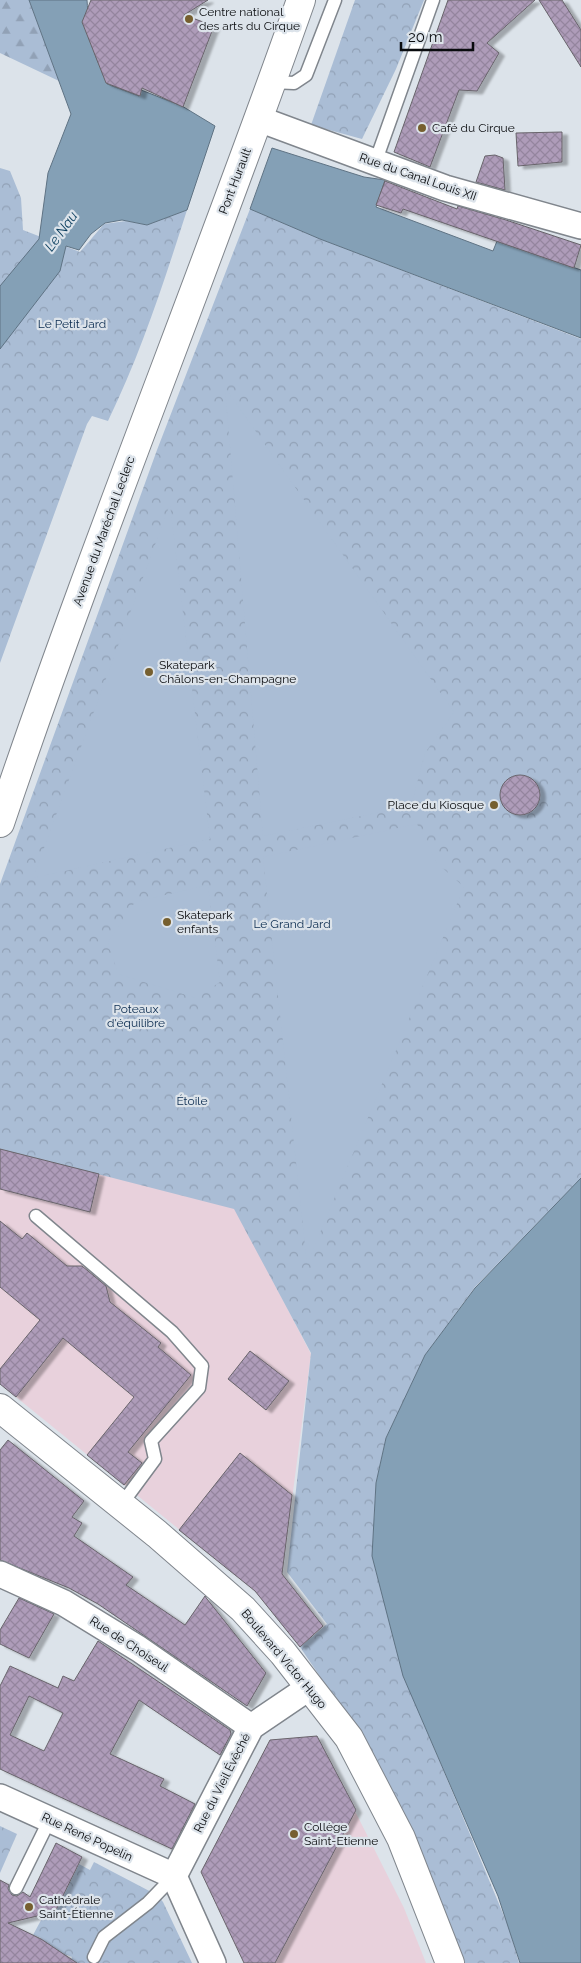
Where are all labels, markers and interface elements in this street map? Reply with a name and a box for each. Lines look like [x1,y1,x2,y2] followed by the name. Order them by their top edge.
[199,5,300,33] place label: Centre national des arts du Cirque
[183,13,195,25] marker: Centre national des arts du Cirque
[401,20,474,52] scale bar
[408,28,443,46] text: 20 m
[432,121,515,135] place label: Café du Cirque
[416,122,428,134] marker: Café du Cirque
[216,146,254,216] street label: Pont Hurault
[358,150,478,204] street label: Rue du Canal Louis XII
[41,208,81,254] water label: Le Nau
[38,317,106,331] park label: Le Petit Jard
[70,454,138,608] street label: Avenue du Maréchal Leclerc
[159,658,296,686] place label: Skatepark Châlons-en-Champagne
[143,666,155,678] marker: Skatepark Châlons-en-Champagne
[388,798,484,812] place label: Place du Kiosque
[488,799,500,811] marker: Place du Kiosque
[177,908,233,936] place label: Skatepark enfants
[161,916,173,928] marker: Skatepark enfants
[253,917,331,931] park label: Le Grand Jard
[107,1002,165,1030] park label: Poteaux d'équilibre
[176,1094,208,1108] park label: Étoile
[238,1607,330,1711] street label: Boulevard Victor Hugo
[87,1613,171,1675] street label: Rue de Choiseul
[191,1731,253,1835] street label: Rue du Vieil Évêché
[39,1810,135,1864] street label: Rue René Popelin
[304,1820,378,1848] place label: Collège Saint-Etienne
[288,1828,300,1840] marker: Collège Saint-Etienne
[39,1893,113,1921] place label: Cathédrale Saint-Étienne
[23,1901,35,1913] marker: Cathédrale Saint-Étienne

